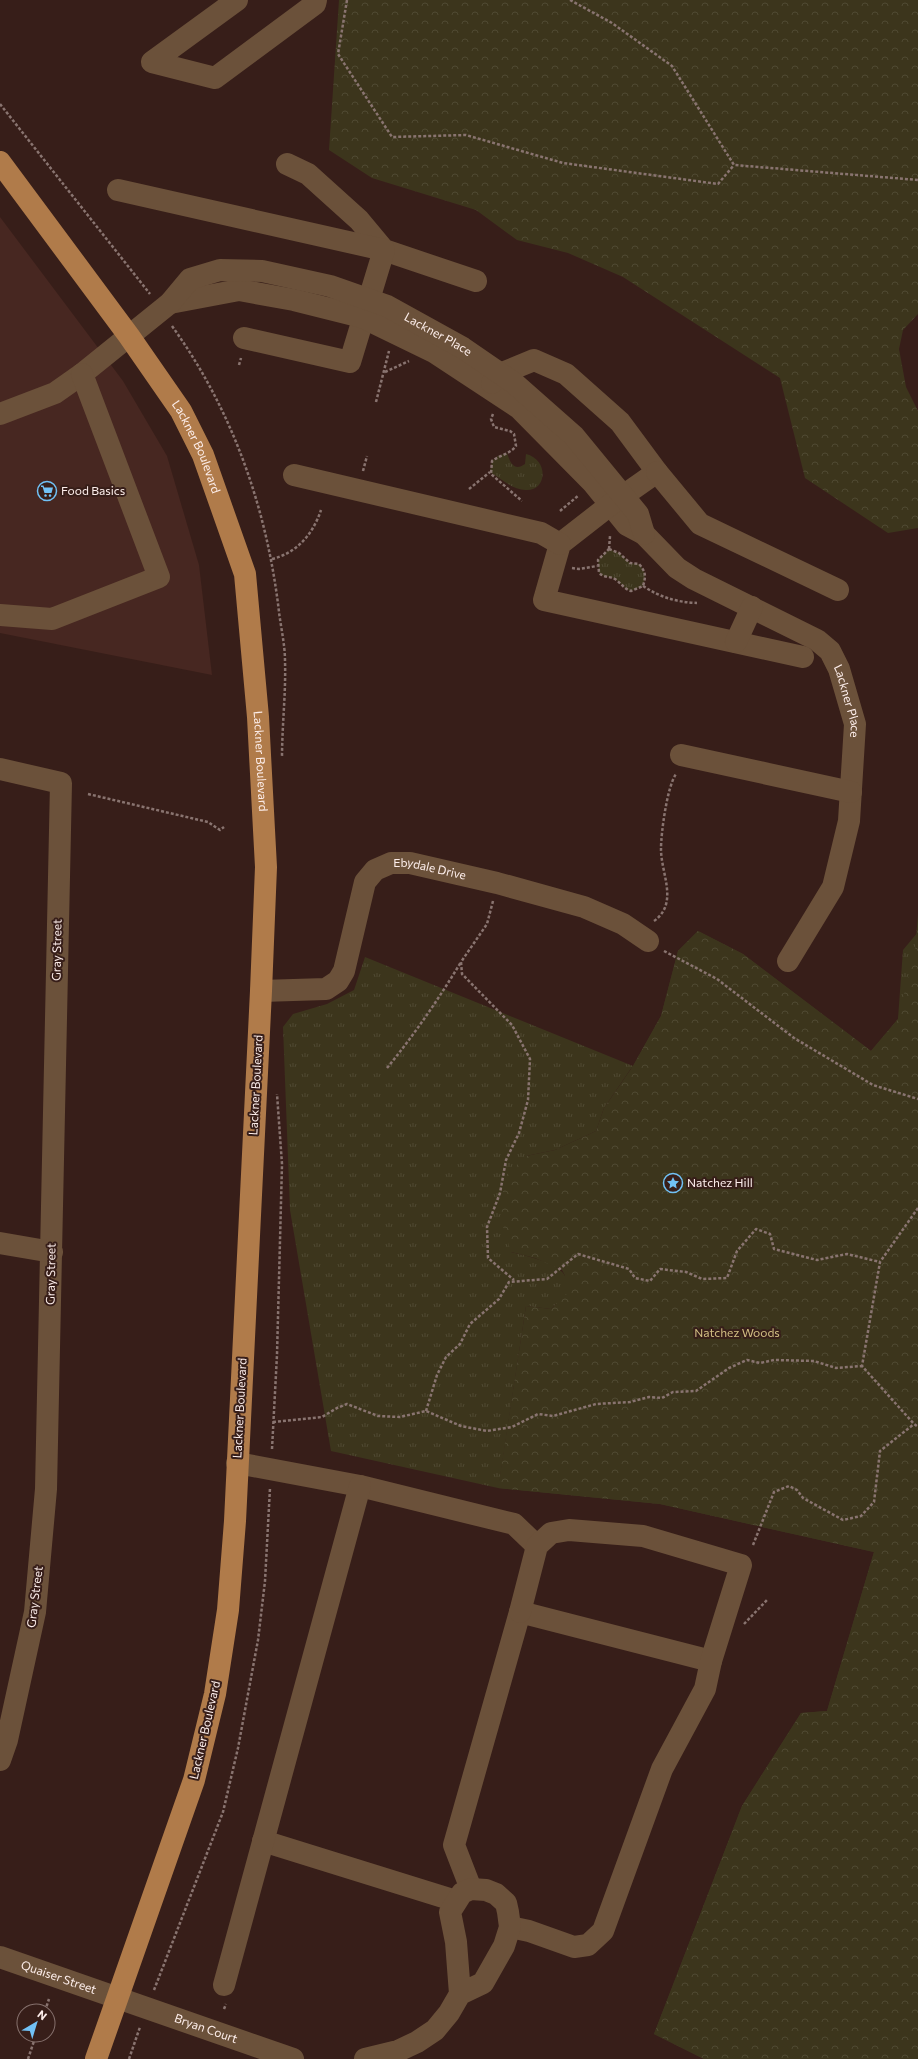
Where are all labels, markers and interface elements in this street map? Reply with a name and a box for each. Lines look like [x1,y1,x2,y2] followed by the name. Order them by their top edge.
[402,309,475,358] street label: Lackner Place
[170,397,224,495] street label: Lackner Boulevard
[36,480,58,502] supermarket icon: Food Basics
[61,483,125,497] place label: Food Basics
[832,662,863,738] street label: Lackner Place
[251,710,271,812] street label: Lackner Boulevard
[393,855,468,882] street label: Ebydale Drive
[48,919,64,981] street label: Gray Street
[245,1034,265,1136] street label: Lackner Boulevard
[662,1172,684,1194] place icon: Natchez Hill
[687,1175,753,1189] place label: Natchez Hill
[42,1243,58,1305] street label: Gray Street
[694,1325,780,1339] park label: Natchez Woods
[229,1357,249,1459] street label: Lackner Boulevard
[23,1565,45,1629] street label: Gray Street
[186,1679,222,1780] street label: Lackner Boulevard
[19,1957,98,1996] street label: Quaiser Street
[16,2003,56,2043] north arrow
[35,2007,50,2022] text: N
[173,2010,240,2045] street label: Bryan Court

